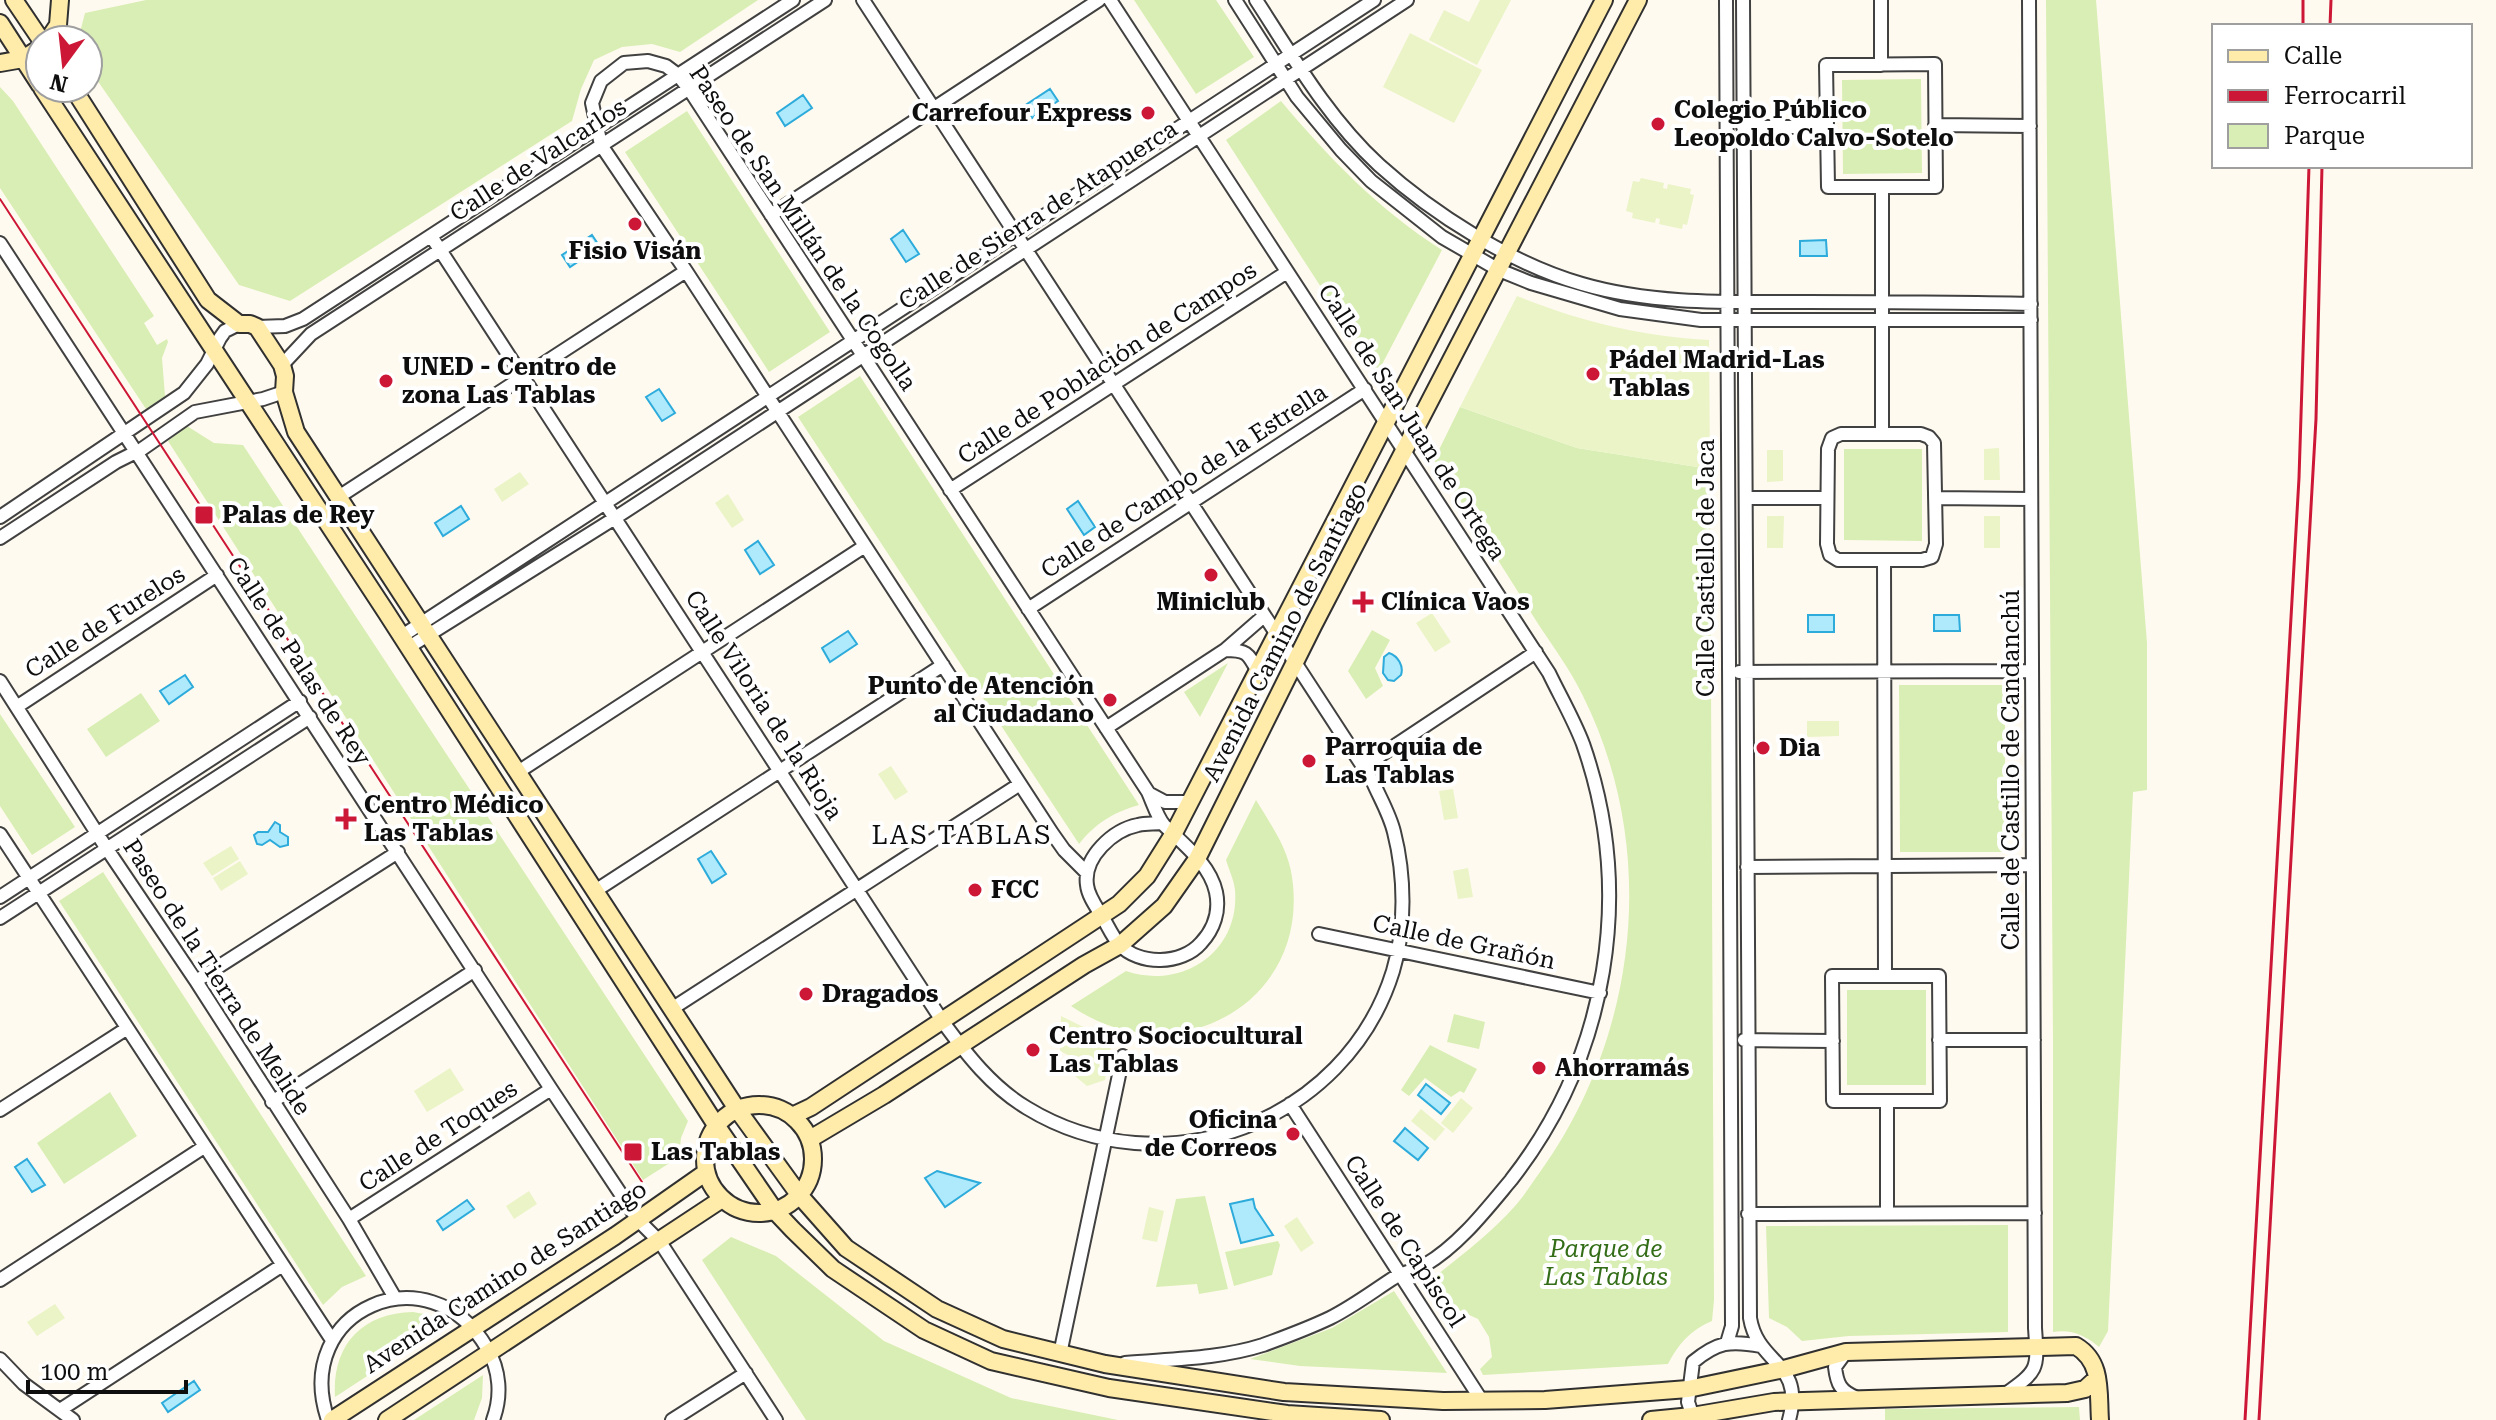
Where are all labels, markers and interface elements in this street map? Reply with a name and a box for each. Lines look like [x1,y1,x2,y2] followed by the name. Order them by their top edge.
[24,24,104,104] north arrow
[2212,24,2472,168] legend
[2284,42,2342,70] text: Calle
[683,60,923,396] street label: Paseo de San Millán de la Cogolla
[47,69,70,97] text: N
[2284,82,2406,110] text: Ferrocarril
[445,93,631,227] street label: Calle de Valcarlos
[1674,96,1954,152] place label: Colegio Público Leopoldo Calvo-Sotelo
[912,99,1132,127] place label: Carrefour Express
[1139,104,1157,122] marker: Carrefour Express
[894,114,1182,316] street label: Calle de Sierra de Atapuerca
[1649,115,1667,133] marker: Colegio Público Leopoldo Calvo-Sotelo
[2284,122,2365,150] text: Parque
[626,215,644,233] marker: Fisio Visán
[569,237,701,265] place label: Fisio Visán
[953,256,1261,470] street label: Calle de Población de Campos
[1312,279,1512,565] street label: Calle de San Juan de Ortega
[1609,346,1825,402] place label: Pádel Madrid-Las Tablas
[402,353,616,409] place label: UNED - Centro de zona Las Tablas
[1584,365,1602,383] marker: Pádel Madrid-Las Tablas
[377,372,395,390] marker: UNED - Centro de zona Las Tablas
[1036,378,1332,584] street label: Calle de Campo de la Estrella
[1692,439,1720,697] street label: Calle Castiello de Jaca
[1197,478,1373,786] street label: Avenida Camino de Santiago
[222,501,375,529] place label: Palas de Rey
[193,504,215,526] marker: Palas de Rey
[221,552,377,771] street label: Calle de Palas de Rey
[20,560,190,684] street label: Calle de Furelos
[1202,566,1220,584] marker: Miniclub
[679,585,849,825] street label: Calle Viloria de la Rioja
[1157,588,1265,616] place label: Miniclub
[1381,588,1530,616] place label: Clínica Vaos
[1997,590,2025,950] street label: Calle de Castillo de Candanchú
[1352,591,1374,613] marker: Clínica Vaos
[868,672,1094,728] place label: Punto de Atención al Ciudadano
[1101,691,1119,709] marker: Punto de Atención al Ciudadano
[1325,733,1482,789] place label: Parroquia de Las Tablas
[1779,734,1820,762] place label: Dia
[1754,739,1772,757] marker: Dia
[1300,752,1318,770] marker: Parroquia de Las Tablas
[364,791,544,847] place label: Centro Médico Las Tablas
[335,808,357,830] marker: Centro Médico Las Tablas
[872,820,1052,850] district label: LAS TABLAS
[117,834,317,1120] street label: Paseo de la Tierra de Melide
[991,876,1039,904] place label: FCC
[966,881,984,899] marker: FCC
[1370,909,1558,975] street label: Calle de Grañón
[822,980,938,1008] place label: Dragados
[797,985,815,1003] marker: Dragados
[1049,1022,1303,1078] place label: Centro Sociocultural Las Tablas
[1024,1041,1042,1059] marker: Centro Sociocultural Las Tablas
[1555,1054,1690,1082] place label: Ahorramás
[1530,1059,1548,1077] marker: Ahorramás
[354,1074,522,1198] street label: Calle de Toques
[1145,1106,1277,1162] place label: Oficina de Correos
[1284,1125,1302,1143] marker: Oficina de Correos
[651,1138,780,1166] place label: Las Tablas
[622,1141,644,1163] marker: Las Tablas
[1339,1150,1471,1332] street label: Calle de Capiscol
[358,1175,652,1379] street label: Avenida Camino de Santiago
[1543,1235,1668,1291] park label: Parque de Las Tablas
[28,1344,186,1394] scale bar
[40,1358,108,1386] text: 100 m

